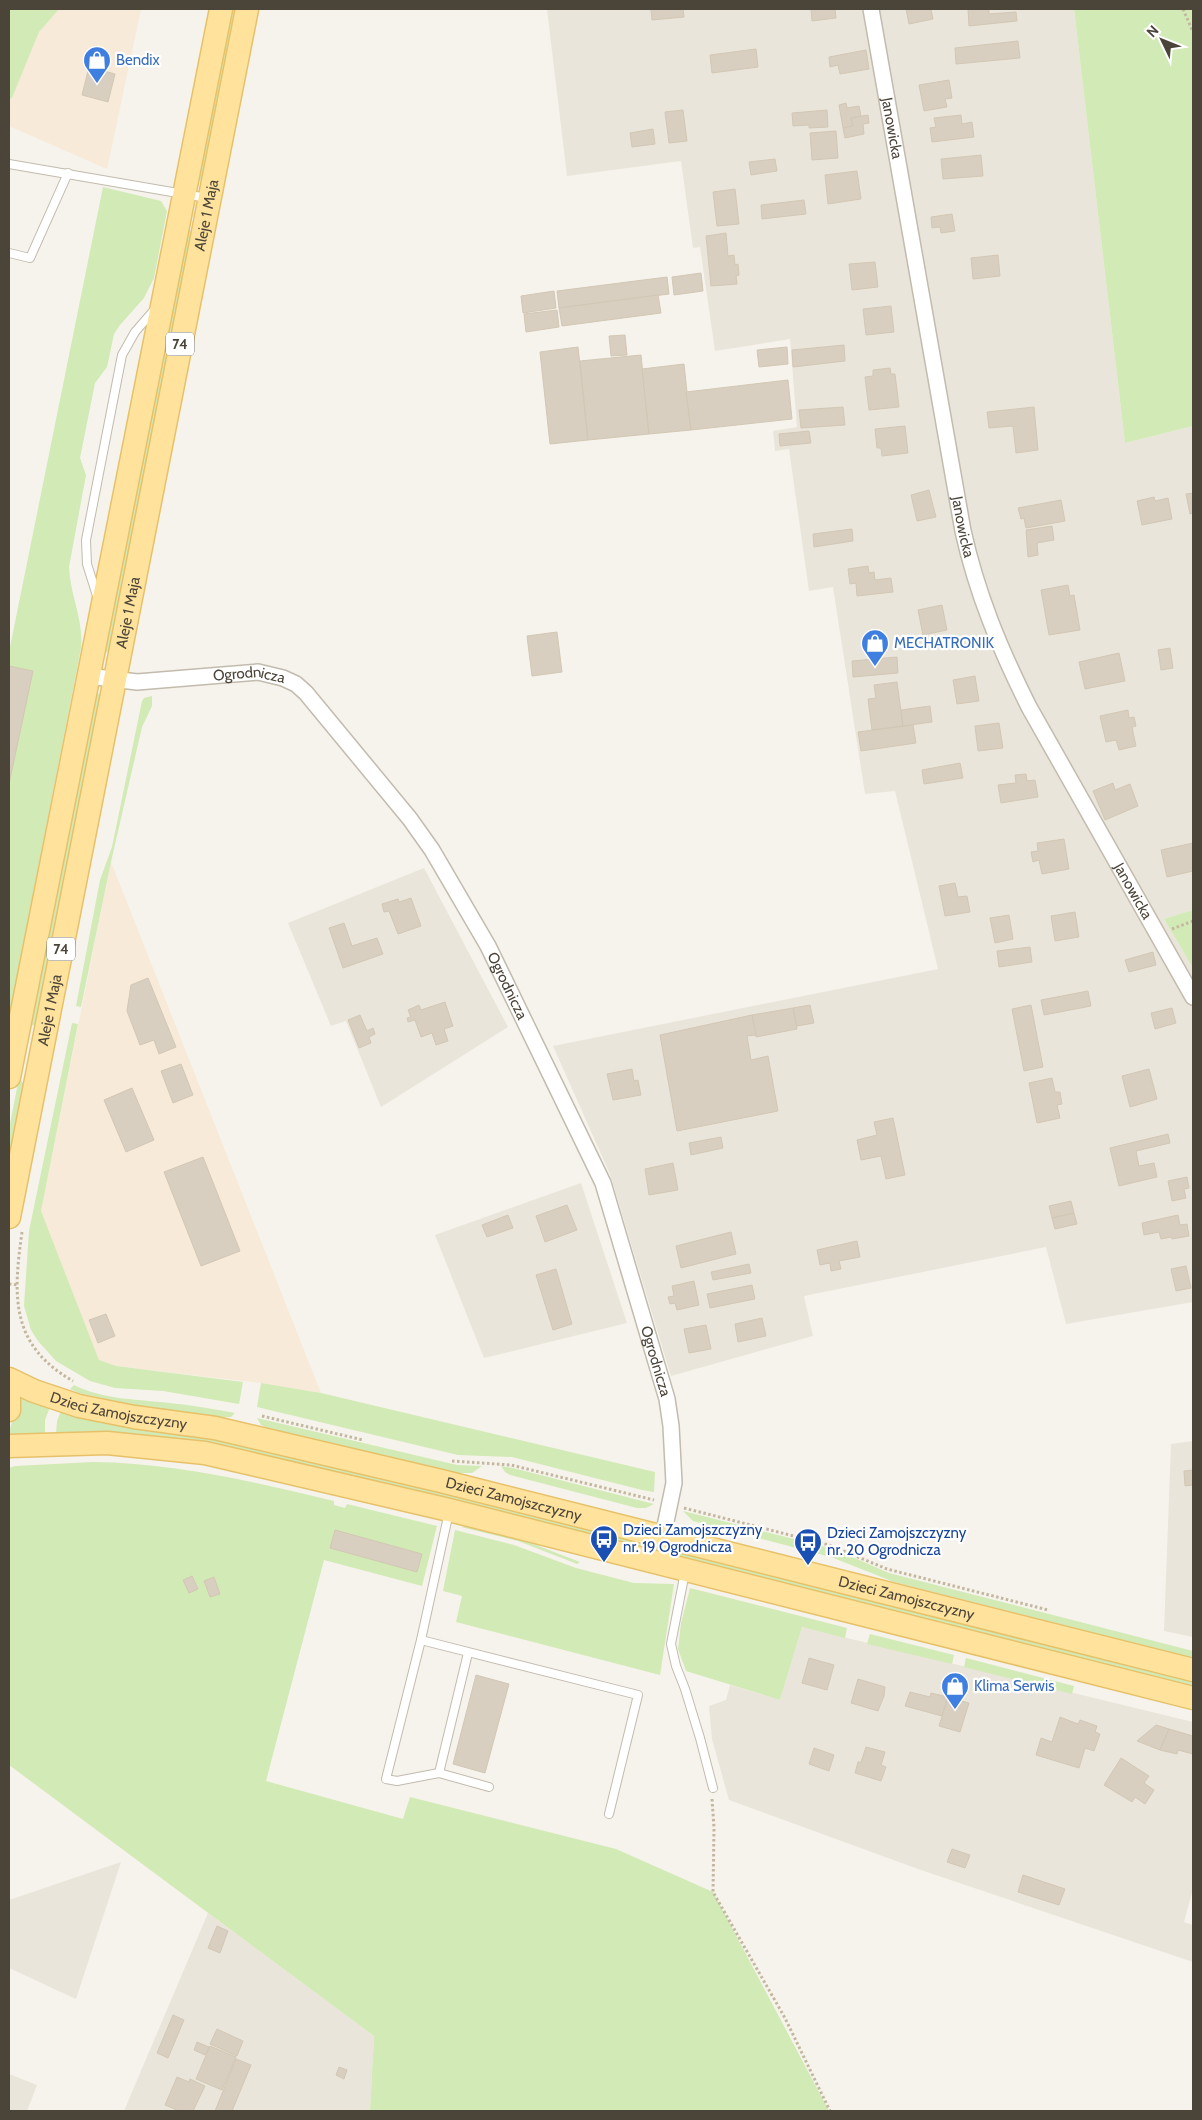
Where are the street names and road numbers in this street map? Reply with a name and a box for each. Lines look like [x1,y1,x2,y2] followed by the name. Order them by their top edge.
[878,95,906,161] street label: Janowicka
[191,177,222,253] street label: Aleje 1 Maja
[166,332,194,356] road number: 74
[948,494,978,560] street label: Janowicka
[112,575,144,650] street label: Aleje 1 Maja
[212,663,288,687] street label: Ogrodnicza
[1109,859,1157,923] street label: Janowicka
[47,938,75,961] road number: 74
[483,949,532,1023] street label: Ogrodnicza
[34,972,66,1047] street label: Aleje 1 Maja
[637,1324,675,1399] street label: Ogrodnicza
[48,1388,189,1433] street label: Dzieci Zamojszczyzny
[444,1474,584,1525] street label: Dzieci Zamojszczyzny
[837,1572,977,1624] street label: Dzieci Zamojszczyzny

